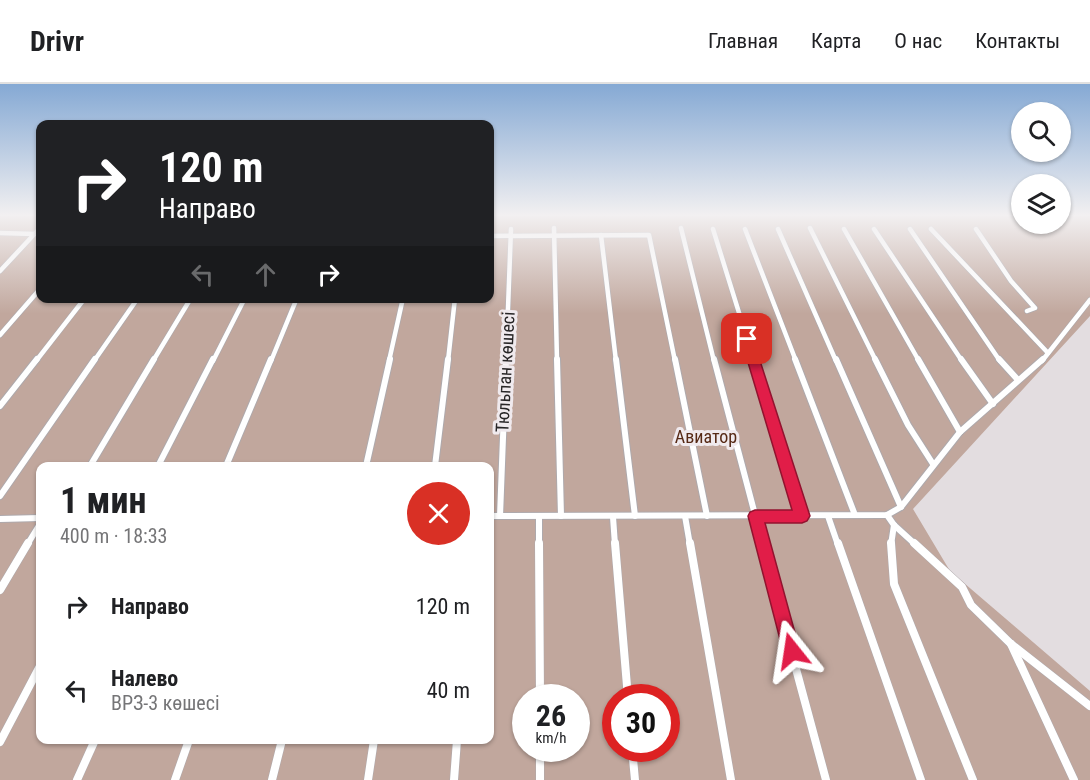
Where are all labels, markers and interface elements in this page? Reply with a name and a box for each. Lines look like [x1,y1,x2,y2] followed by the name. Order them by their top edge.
[30,25,84,58] text: Drivr
[708,29,778,53] text: Главная
[811,29,861,53] text: Карта
[894,29,942,53] text: О нас
[975,29,1060,53] text: Контакты
[1011,102,1071,234] map controls
[1011,102,1071,162] button: search
[159,143,264,192] text: 120 m
[60,144,138,222] icon: right
[1011,174,1071,234] button: layers
[159,193,256,225] text: Направо
[186,258,219,291] icon: left
[249,258,282,291] icon: ahead
[312,258,345,291] icon: right
[491,311,519,433] street label: Тюльпан көшесі
[721,313,772,364] pin
[730,322,763,355] icon: arrive
[675,426,737,447] park label: Авиатор
[60,480,146,522] text: 1 мин
[407,482,470,545] button: close
[60,524,167,548] text: 400 m · 18:33
[60,590,93,623] icon: right
[111,594,189,619] text: Направо
[416,594,470,619] text: 120 m
[760,619,824,683] position arrow
[111,666,178,691] text: Налево
[60,674,93,707] icon: left
[427,678,470,703] text: 40 m
[602,684,680,762] speed limit sign: 30
[111,691,219,715] text: ВРЗ-3 көшесі
[536,698,566,733] text: 26
[536,729,566,747] text: km/h

